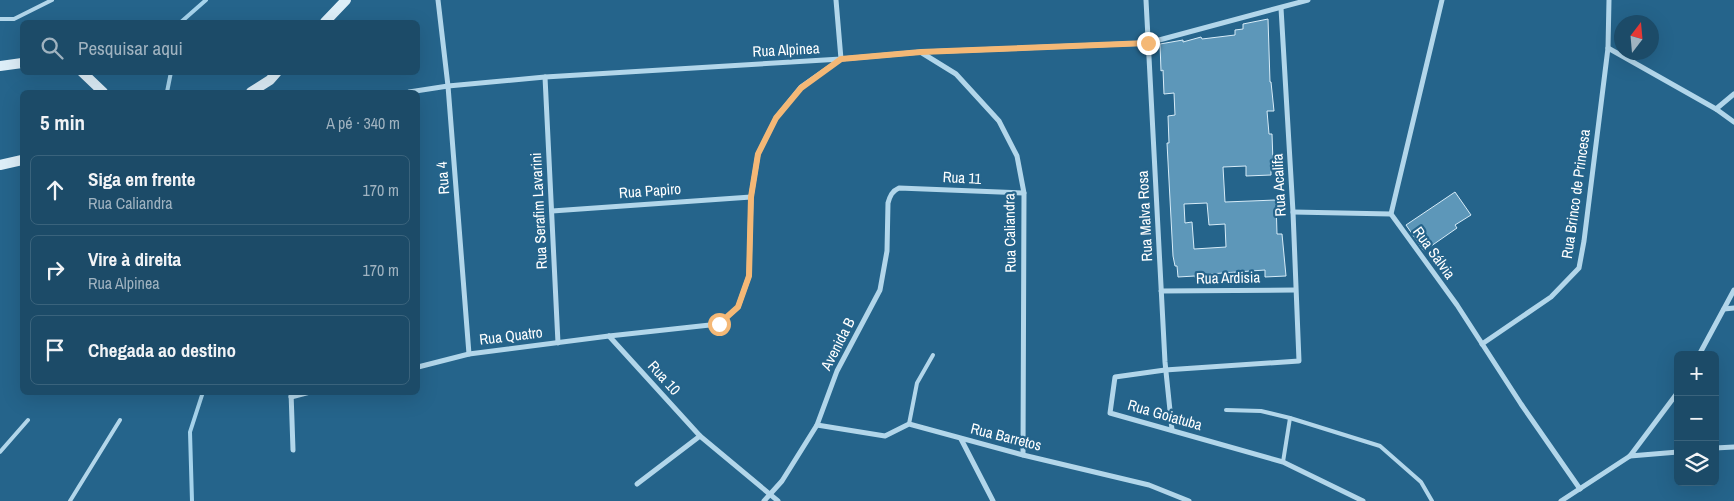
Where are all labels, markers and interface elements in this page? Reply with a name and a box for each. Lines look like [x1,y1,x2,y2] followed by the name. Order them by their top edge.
[1614,15,1659,60] north arrow
[20,20,420,75] search box
[1137,32,1160,55] route end
[38,34,66,62] icon: search
[78,35,183,61] text: Pesquisar aqui
[752,37,820,62] street label: Rua Alpinea
[40,108,85,137] text: 5 min
[326,112,400,134] text: A pé · 340 m
[1556,128,1595,260] street label: Rua Brinco de Princesa
[525,152,552,270] street label: Rua Serafim Lavarini
[1266,153,1291,217] street label: Rua Acalifa
[431,161,454,195] street label: Rua 4
[88,166,195,192] text: Siga em frente
[942,166,982,189] street label: Rua 11
[1132,170,1157,262] street label: Rua Malva Rosa
[41,176,69,204] icon: ahead
[618,178,682,203] street label: Rua Papiro
[363,179,399,201] text: 170 m
[88,192,173,214] text: Rua Caliandra
[998,193,1021,273] street label: Rua Caliandra
[1408,222,1461,283] street label: Rua Sálvia
[88,246,181,272] text: Vire à direita
[41,256,69,284] icon: right
[363,259,399,281] text: 170 m
[1196,266,1260,289] street label: Rua Ardisia
[88,272,160,294] text: Rua Alpinea
[708,313,731,336] route start
[815,314,860,375] street label: Avenida B
[478,321,544,350] street label: Rua Quatro
[41,336,69,364] icon: arrive
[88,337,236,363] text: Chegada ao destino
[1674,351,1719,486] map controls
[1674,351,1719,396] button: +
[643,356,686,400] street label: Rua 10
[1125,394,1205,435] street label: Rua Goiatuba
[1674,396,1719,441] button: −
[968,418,1044,455] street label: Rua Barretos
[1674,441,1719,486] button: layers

